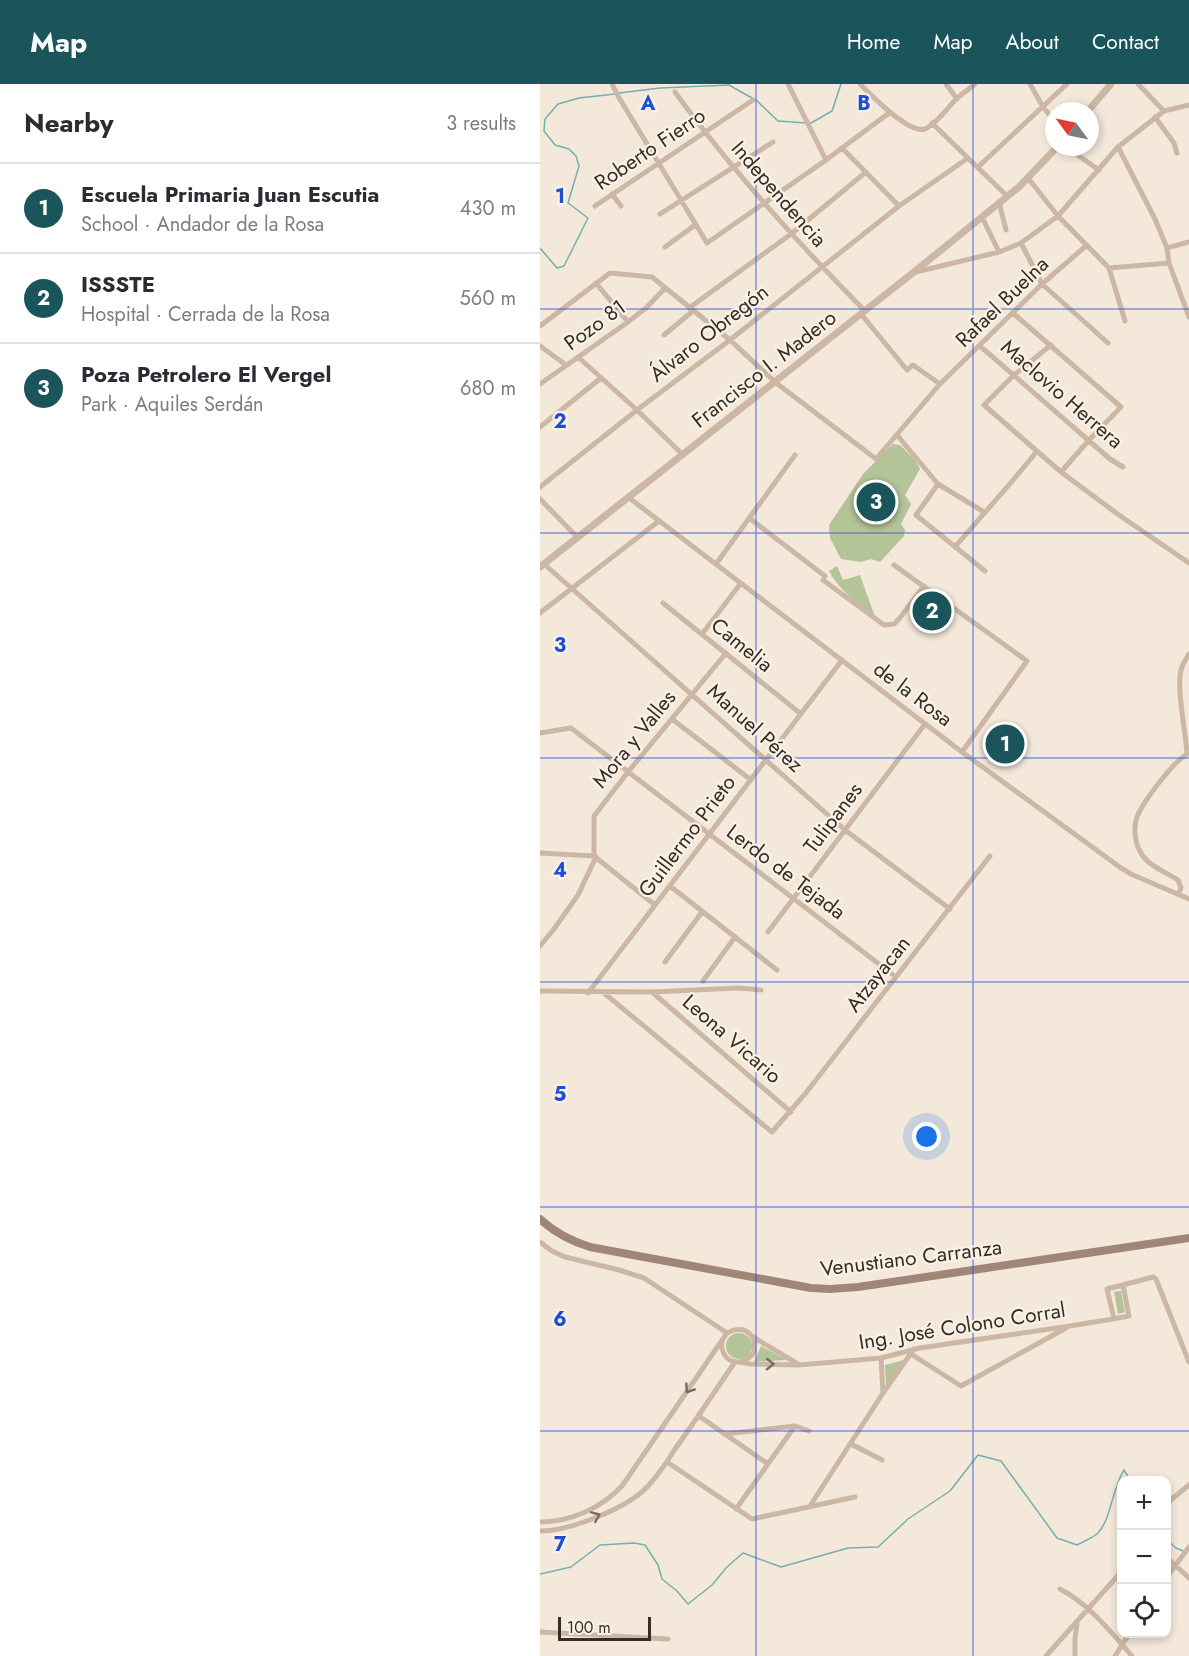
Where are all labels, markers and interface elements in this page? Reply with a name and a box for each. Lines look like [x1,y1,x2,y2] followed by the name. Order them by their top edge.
[30,22,87,63] text: Map
[847,27,900,57] text: Home
[933,27,973,57] text: Map
[1006,27,1059,57] text: About
[1092,27,1159,57] text: Contact
[640,89,656,118] text: A
[857,89,871,118] text: B
[588,101,712,197] street label: Roberto Fierro
[1045,102,1099,156] north arrow
[24,104,113,142] text: Nearby
[446,109,516,138] text: 3 results
[724,134,834,254] street label: Independencia
[81,178,379,210] text: Escuela Primaria Juan Escutia
[555,182,565,211] text: 1
[38,194,49,223] text: 1
[460,194,516,223] text: 430 m
[81,210,324,239] text: School · Andador de la Rosa
[949,250,1055,354] street label: Rafael Buelna
[81,268,155,300] text: ISSSTE
[643,277,775,389] street label: Álvaro Obregón
[37,284,50,313] text: 2
[460,284,516,313] text: 560 m
[558,292,632,358] street label: Pozo 81
[81,300,330,329] text: Hospital · Cerrada de la Rosa
[685,303,843,435] street label: Francisco I. Madero
[994,332,1130,456] street label: Maclovio Herrera
[81,358,331,390] text: Poza Petrolero El Vergel
[37,374,50,403] text: 3
[460,374,516,403] text: 680 m
[81,390,264,419] text: Park · Aquiles Serdán
[553,407,567,436] text: 2
[856,480,896,524] pin: 3
[912,588,952,634] pin: 2
[705,611,779,679] street label: Camelia
[554,631,566,660] text: 3
[867,654,959,734] street label: de la Rosa
[700,677,810,779] street label: Manuel Pérez
[585,684,683,794] street label: Mora y Valles
[986,722,1024,766] pin: 1
[631,769,743,903] street label: Guillermo Prieto
[796,776,870,860] street label: Tulipanes
[720,817,852,927] street label: Lerdo de Tejada
[553,856,567,885] text: 4
[839,930,917,1018] street label: Atzayacan
[676,987,788,1091] street label: Leona Vicario
[554,1080,567,1109] text: 5
[912,1122,941,1151] your location
[819,1232,1003,1284] street label: Venustiano Carranza
[856,1295,1068,1357] street label: Ing. José Colono Corral
[553,1305,567,1334] text: 6
[765,1358,774,1371] one-way arrow
[685,1382,696,1393] one-way arrow
[1117,1476,1171,1638] map controls
[1117,1476,1171,1530] button: +
[590,1511,601,1523] one-way arrow
[554,1530,567,1559] text: 7
[1117,1530,1171,1584] button: −
[1117,1584,1171,1638] button: locate
[558,1614,651,1642] scale bar
[567,1616,611,1639] text: 100 m

